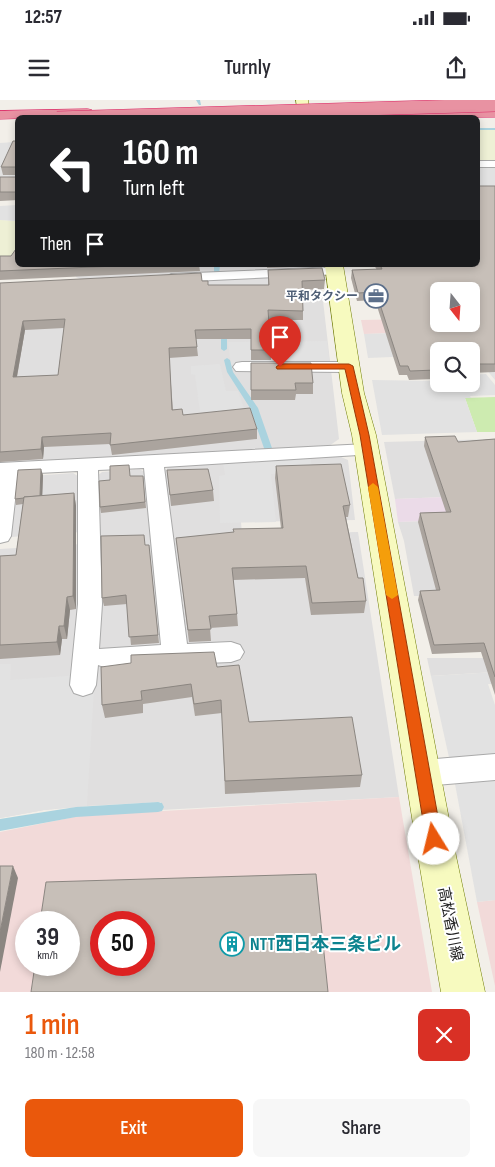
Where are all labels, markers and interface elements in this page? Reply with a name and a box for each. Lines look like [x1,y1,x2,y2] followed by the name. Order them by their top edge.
[25,6,62,29] text: 12:57
[25,54,53,82] icon: menu
[224,54,271,81] text: Turnly
[442,54,470,82] icon: share
[123,132,199,175] text: 160 m
[40,135,105,200] icon: left
[123,175,185,202] text: Turn left
[81,230,109,258] icon: arrive
[40,233,71,256] text: Then
[430,282,480,332] north arrow
[430,282,480,392] map controls
[363,283,389,309] office icon: 平和タクシー
[286,289,358,304] place label: 平和タクシー
[259,316,301,367] pin
[266,323,294,351] icon: arrive
[430,342,480,392] button: search
[407,812,459,864] position arrow
[434,885,466,963] street label: 高松香川線
[90,911,155,976] speed limit sign: 50
[36,922,59,953] text: 39
[219,931,245,957] building icon: NTT西日本三条ビル
[250,934,401,955] place label: NTT西日本三条ビル
[37,948,58,963] text: km/h
[25,1007,80,1043] text: 1 min
[418,1009,470,1061] button: close
[25,1044,95,1063] text: 180 m · 12:58
[25,1099,243,1157] button: Exit
[253,1099,470,1157] button: Share

